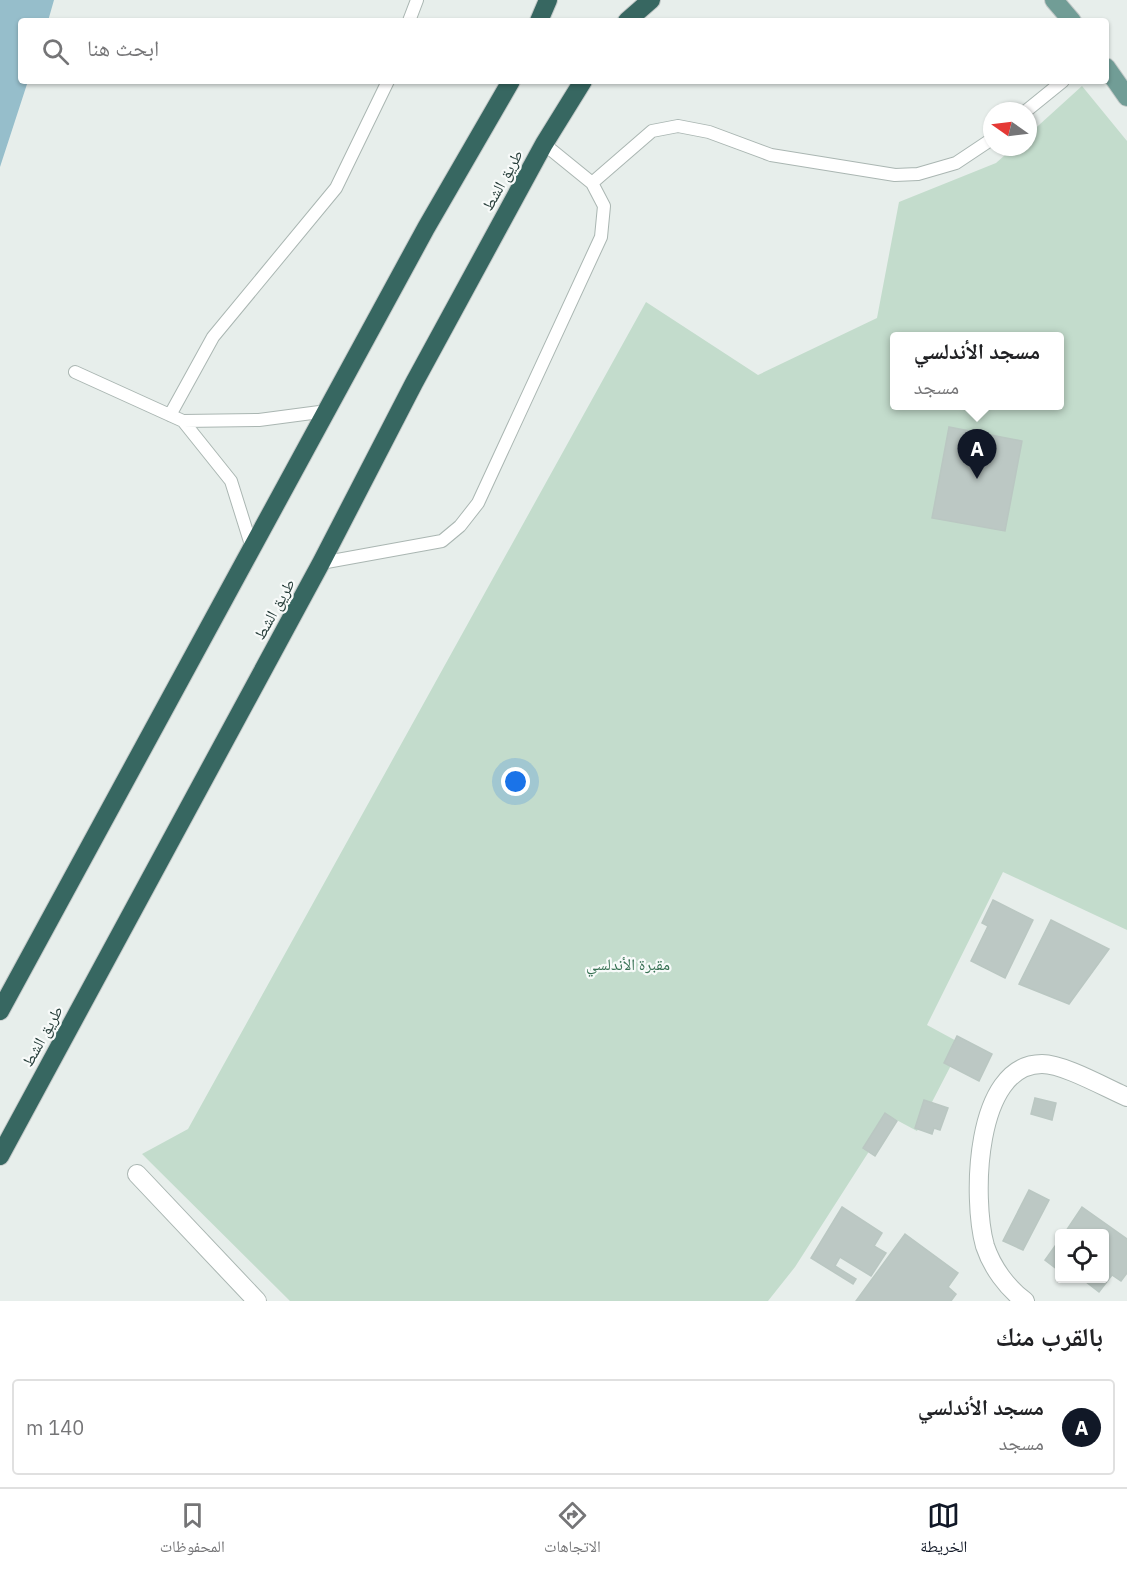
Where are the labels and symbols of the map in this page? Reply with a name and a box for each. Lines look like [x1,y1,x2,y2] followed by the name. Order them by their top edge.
[983,102,1037,156] north arrow
[477,146,528,215] street label: طريق الشط
[958,430,996,479] pin: A
[249,575,300,644] street label: طريق الشط
[501,767,530,796] your location
[586,954,670,977] park label: مقبرة الأندلسي
[17,1002,68,1071] street label: طريق الشط

